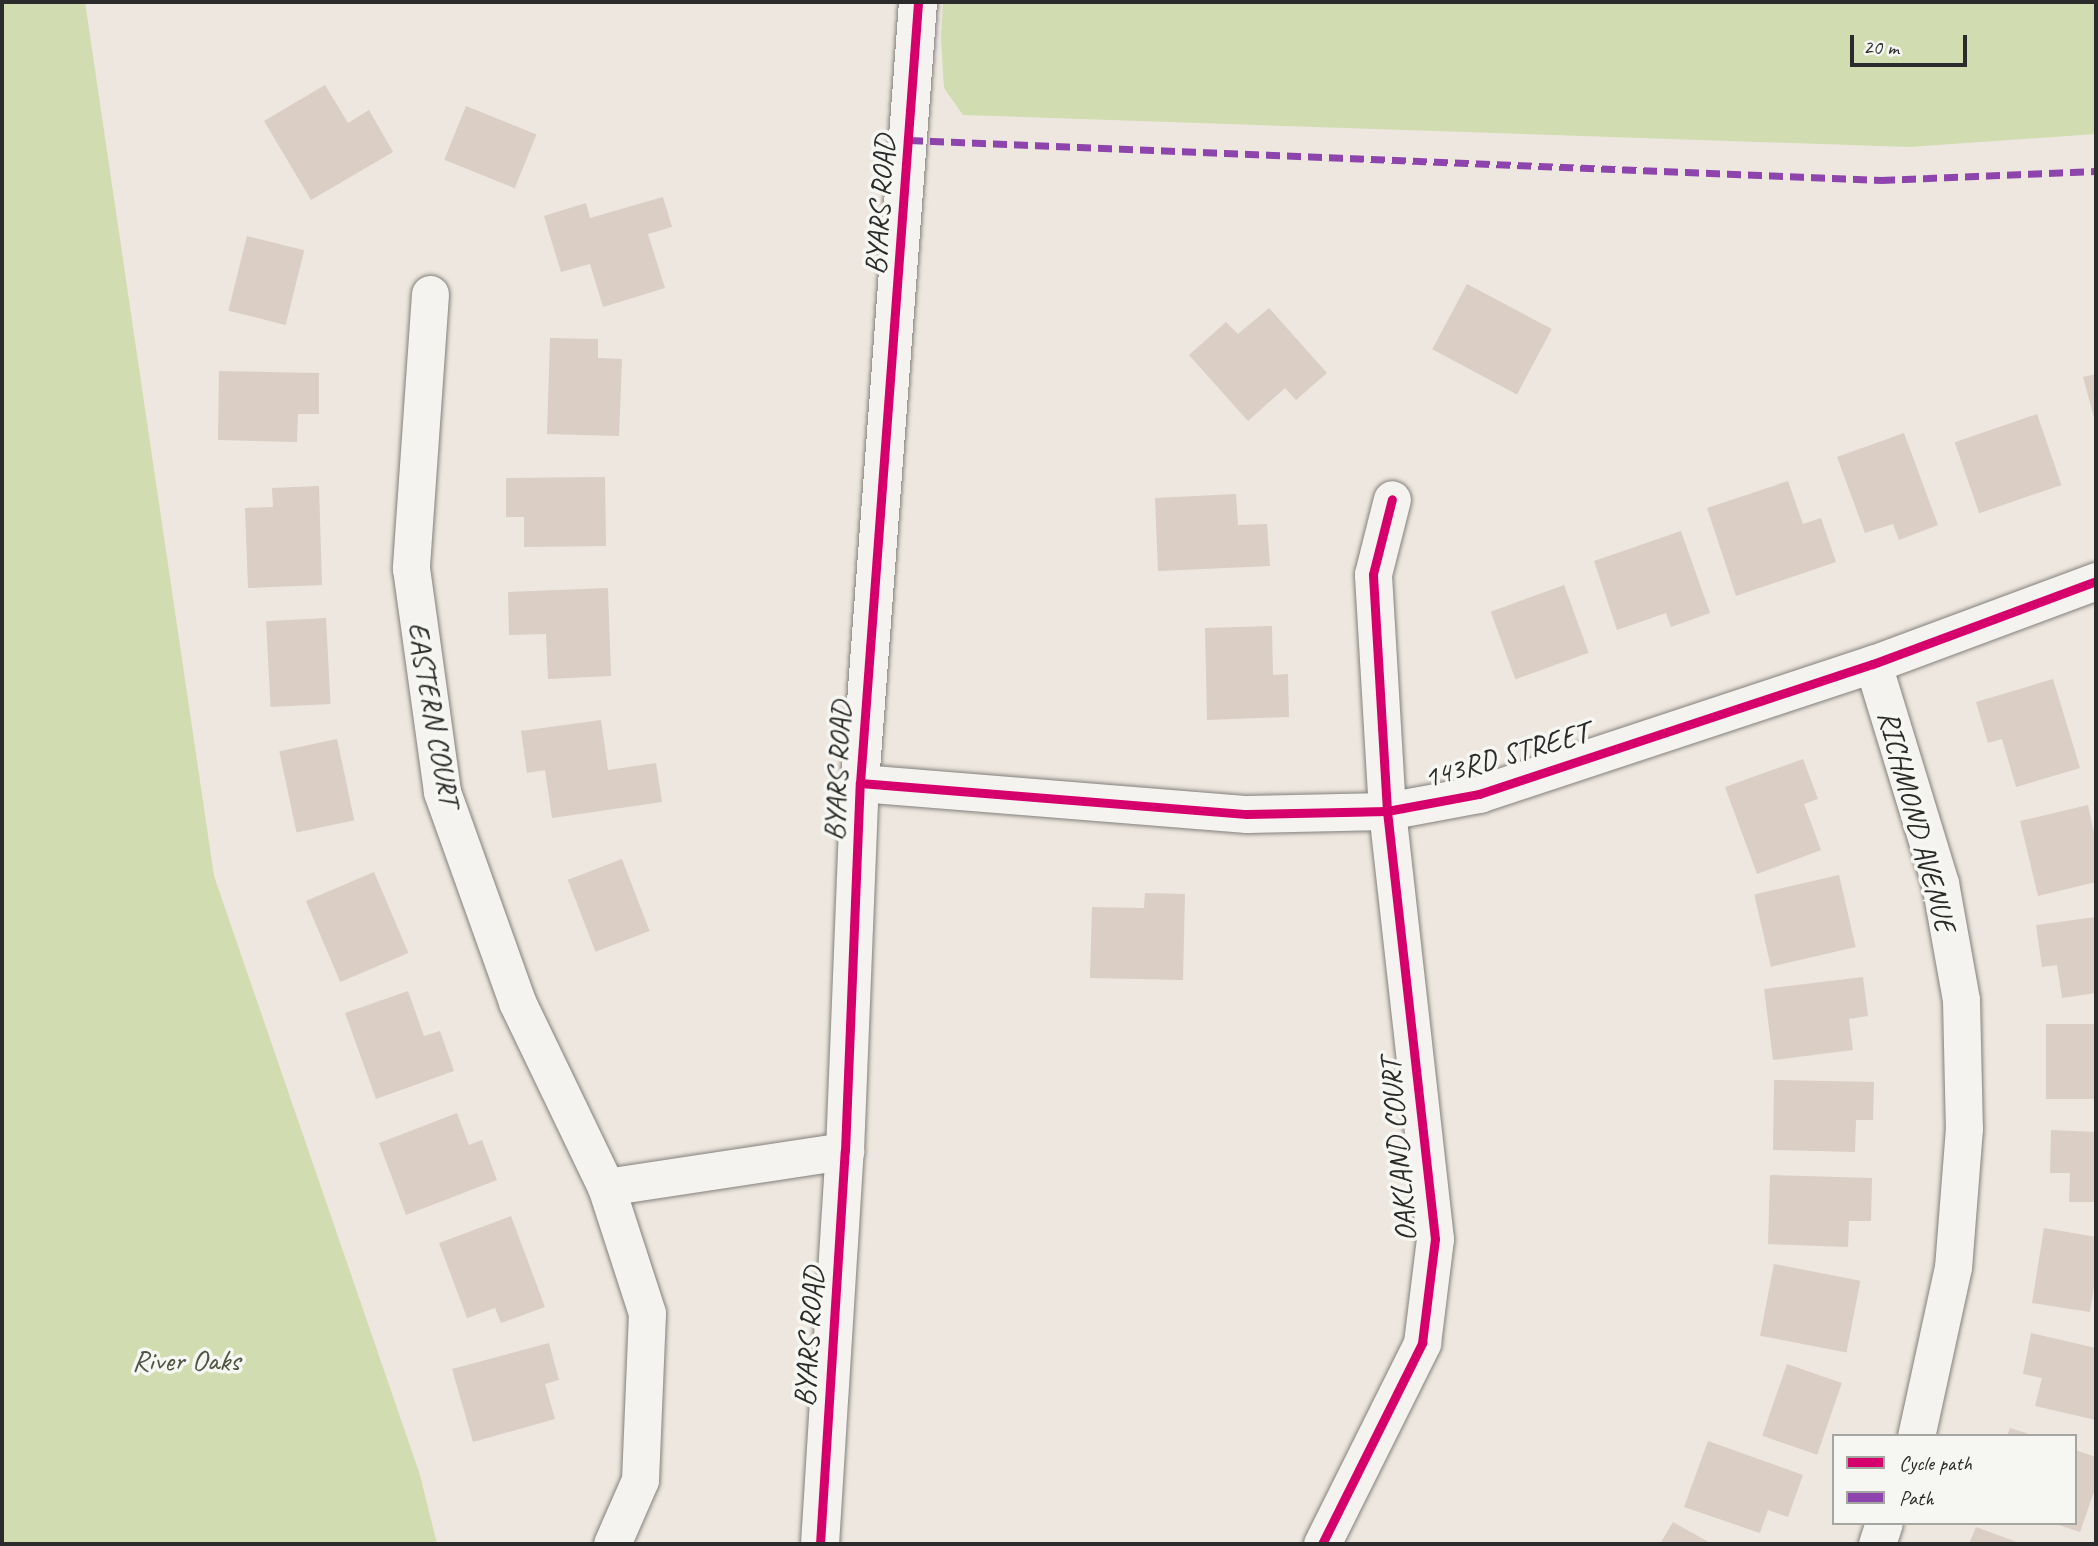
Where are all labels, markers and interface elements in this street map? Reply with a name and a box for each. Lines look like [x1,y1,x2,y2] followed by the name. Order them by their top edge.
[1853,21,1970,65] scale bar
[1863,34,1899,60] text: 20 m
[857,133,903,277] street label: BYARS ROAD
[400,619,468,809] street label: EASTERN COURT
[815,699,859,843] street label: BYARS ROAD
[1870,706,1964,936] street label: RICHMOND AVENUE
[1420,714,1592,796] street label: 143RD STREET
[1372,1057,1424,1243] street label: OAKLAND COURT
[786,1265,832,1409] street label: BYARS ROAD
[132,1342,240,1378] park label: River Oaks
[1832,1434,2077,1525] legend
[1899,1450,1972,1476] text: Cycle path
[1899,1485,1934,1511] text: Path

